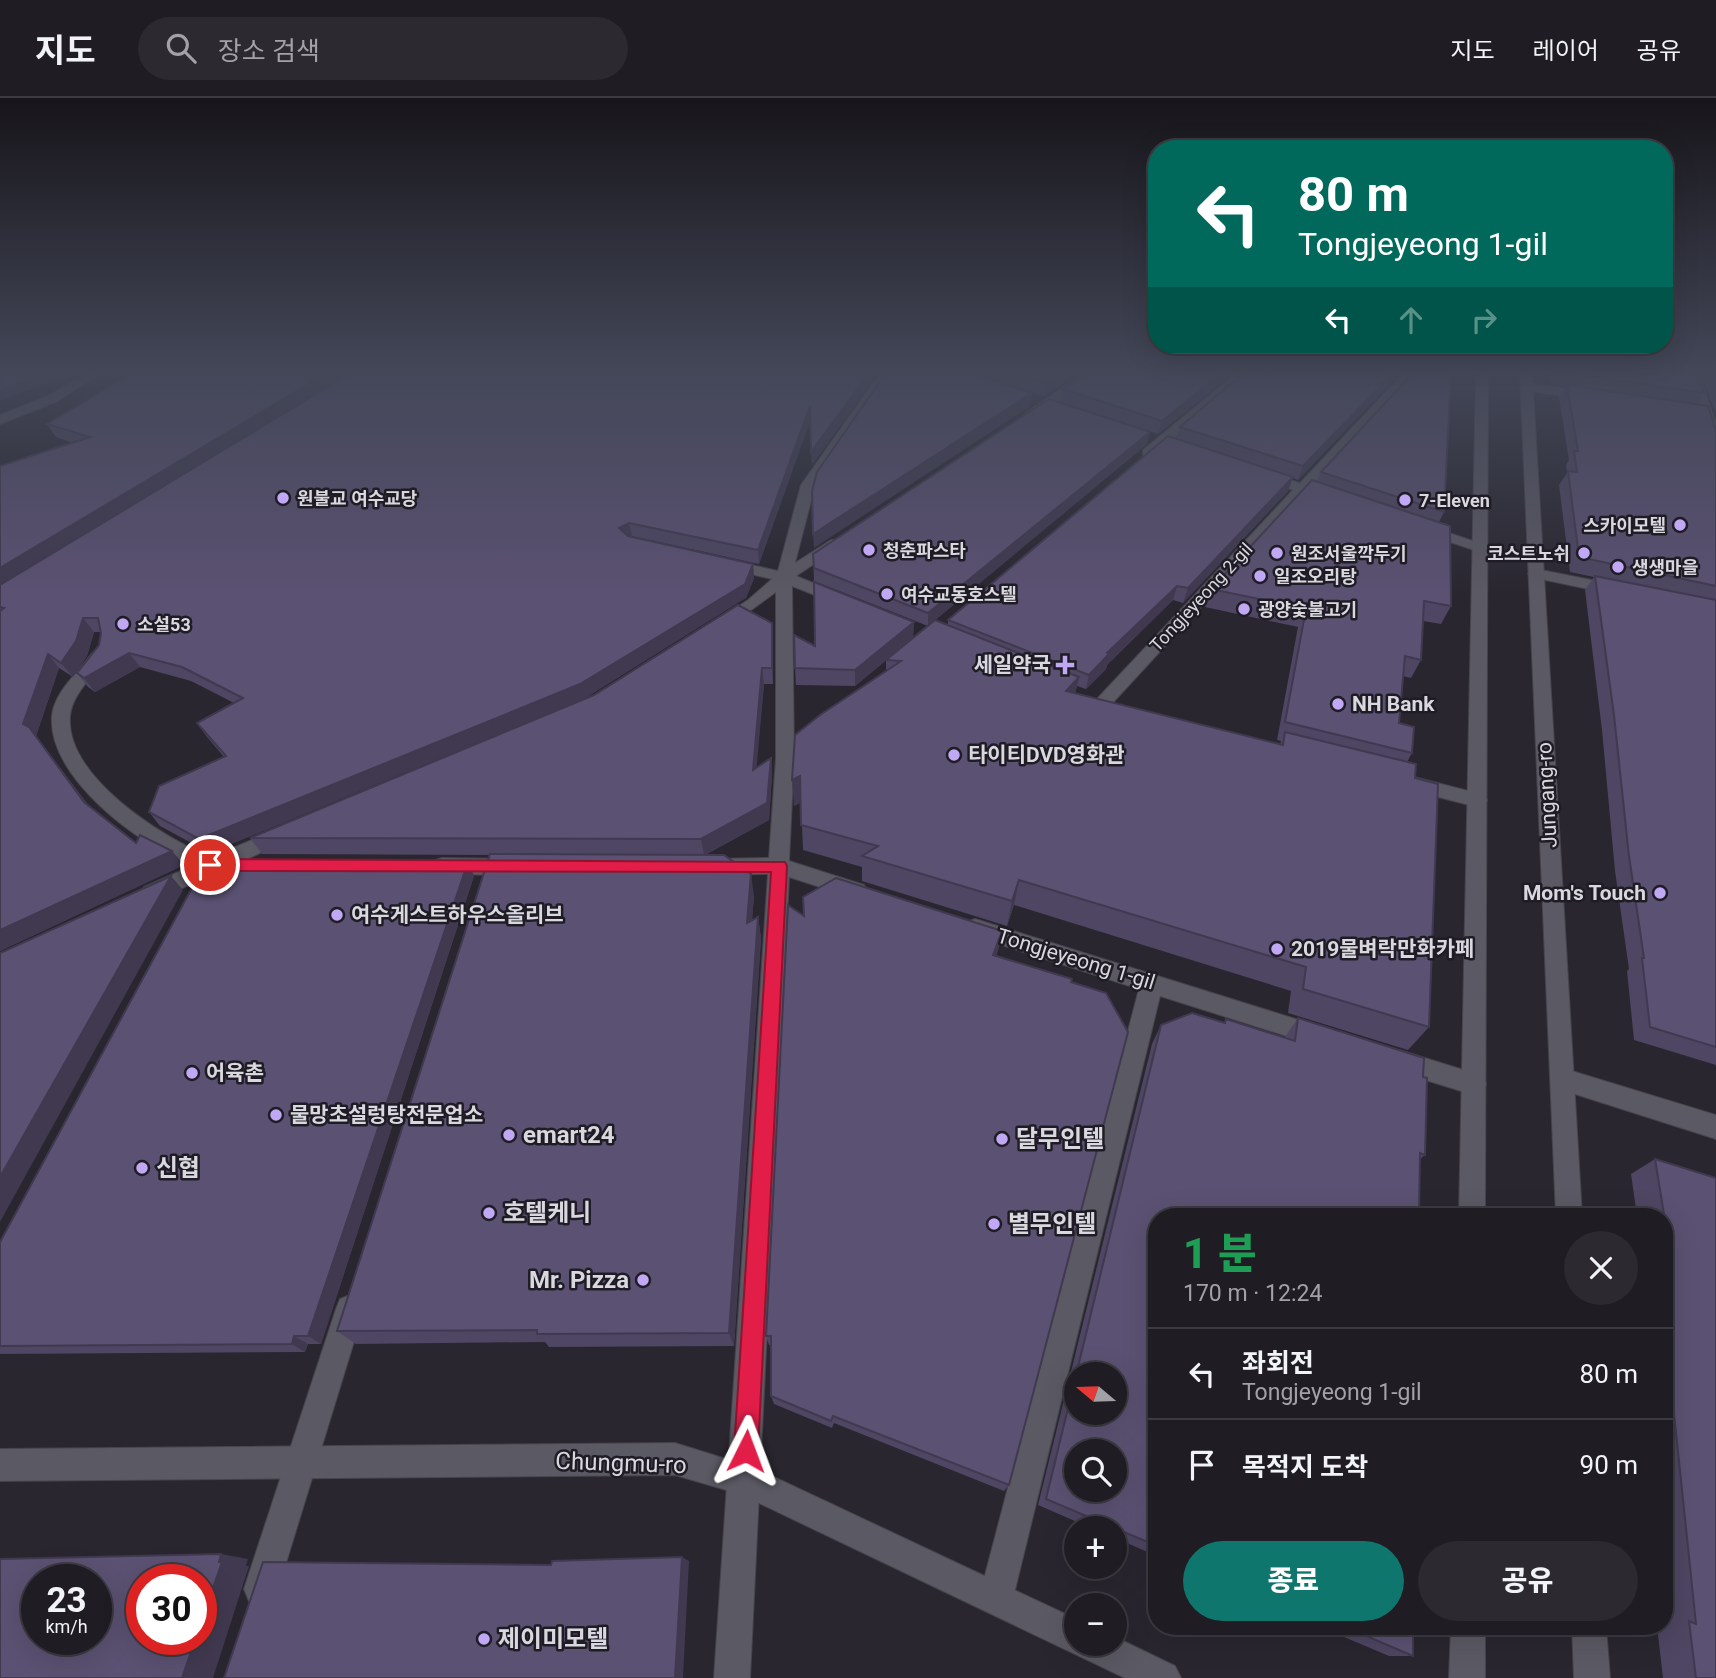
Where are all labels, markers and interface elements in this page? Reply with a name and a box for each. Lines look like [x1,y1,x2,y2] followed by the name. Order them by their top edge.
[138,17,628,80] search box
[162,29,200,67] icon: search
[35,31,96,70] text: 지도
[218,36,320,66] text: 장소 검색
[1450,37,1495,65] text: 지도
[1533,37,1599,65] text: 레이어
[1637,37,1681,65] text: 공유
[1298,166,1409,223] text: 80 m
[1183,168,1274,259] icon: left
[1298,225,1548,263] text: Tongjeyeong 1-gil
[1319,301,1357,339] icon: left
[1392,301,1430,339] icon: ahead
[1465,301,1503,339] icon: right
[297,488,417,509] place label: 원불교 여수교당
[275,490,291,506] marker: 원불교 여수교당
[1419,490,1490,511] place label: 7-Eleven
[1397,492,1413,508] marker: 7-Eleven
[1583,515,1666,536] place label: 스카이모텔
[1672,517,1688,533] marker: 스카이모텔
[1145,538,1257,656] street label: Tongjeyeong 2-gil
[883,540,966,561] place label: 청춘파스타
[861,542,877,558] marker: 청춘파스타
[1291,543,1407,564] place label: 원조서울깍두기
[1487,543,1570,564] place label: 코스트노쉬
[1269,545,1285,561] marker: 원조서울깍두기
[1576,545,1592,561] marker: 코스트노쉬
[1632,557,1698,578] place label: 생생마을
[1610,559,1626,575] marker: 생생마을
[1274,566,1357,587] place label: 일조오리탕
[1252,568,1268,584] marker: 일조오리탕
[901,584,1017,605] place label: 여수교동호스텔
[879,586,895,602] marker: 여수교동호스텔
[1258,599,1357,620] place label: 광양숯불고기
[1236,601,1252,617] marker: 광양숯불고기
[137,614,191,635] place label: 소설53
[115,616,131,632] marker: 소설53
[974,653,1051,677] place label: 세일약국
[1057,657,1073,673] marker: 세일약국
[1352,692,1435,716] place label: NH Bank
[1330,696,1346,712] marker: NH Bank
[1532,741,1562,849] street label: Jungang-ro
[968,743,1125,767] place label: 타이티DVD영화관
[946,747,962,763] marker: 타이티DVD영화관
[180,835,240,895] pin
[191,846,229,884] icon: arrive
[1523,881,1646,905] place label: Mom's Touch
[1652,885,1668,901] marker: Mom's Touch
[351,903,564,927] place label: 여수게스트하우스올리브
[329,907,345,923] marker: 여수게스트하우스올리브
[994,924,1158,994] street label: Tongjeyeong 1-gil
[1291,937,1474,961] place label: 2019물벼락만화카페
[1269,941,1285,957] marker: 2019물벼락만화카페
[206,1061,264,1085] place label: 어육촌
[184,1065,200,1081] marker: 어육촌
[290,1103,483,1127] place label: 물망초설렁탕전문업소
[268,1107,284,1123] marker: 물망초설렁탕전문업소
[523,1121,615,1149] place label: emart24
[1016,1125,1104,1153] place label: 달무인텔
[501,1127,517,1143] marker: emart24
[994,1131,1010,1147] marker: 달무인텔
[156,1154,200,1182] place label: 신협
[134,1160,150,1176] marker: 신협
[503,1199,591,1227] place label: 호텔케니
[481,1205,497,1221] marker: 호텔케니
[1008,1210,1096,1238] place label: 별무인텔
[986,1216,1002,1232] marker: 별무인텔
[1183,1229,1256,1278] text: 1 분
[1564,1231,1638,1305] button: close
[529,1266,629,1294] place label: Mr. Pizza
[635,1272,651,1288] marker: Mr. Pizza
[1183,1280,1322,1307] text: 170 m · 12:24
[1242,1348,1314,1378] text: 좌회전
[1183,1355,1221,1393] icon: left
[1580,1359,1638,1389] text: 80 m
[1064,1362,1127,1424] north arrow
[1064,1362,1127,1656] map controls
[1242,1379,1422,1406] text: Tongjeyeong 1-gil
[709,1414,783,1488] position arrow
[1064,1439,1127,1502] button: search
[1183,1446,1221,1484] icon: arrive
[555,1447,687,1479] street label: Chungmu-ro
[1580,1450,1638,1480] text: 90 m
[1242,1452,1368,1482] text: 목적지 도착
[1064,1516,1127,1579] button: +
[1183,1541,1404,1621] button: 종료
[1418,1541,1638,1621] button: 공유
[126,1564,217,1655] speed limit sign: 30
[46,1580,87,1621] text: 23
[1064,1593,1127,1656] button: −
[45,1616,88,1637] text: km/h
[498,1625,608,1653] place label: 제이미모텔
[476,1631,492,1647] marker: 제이미모텔

